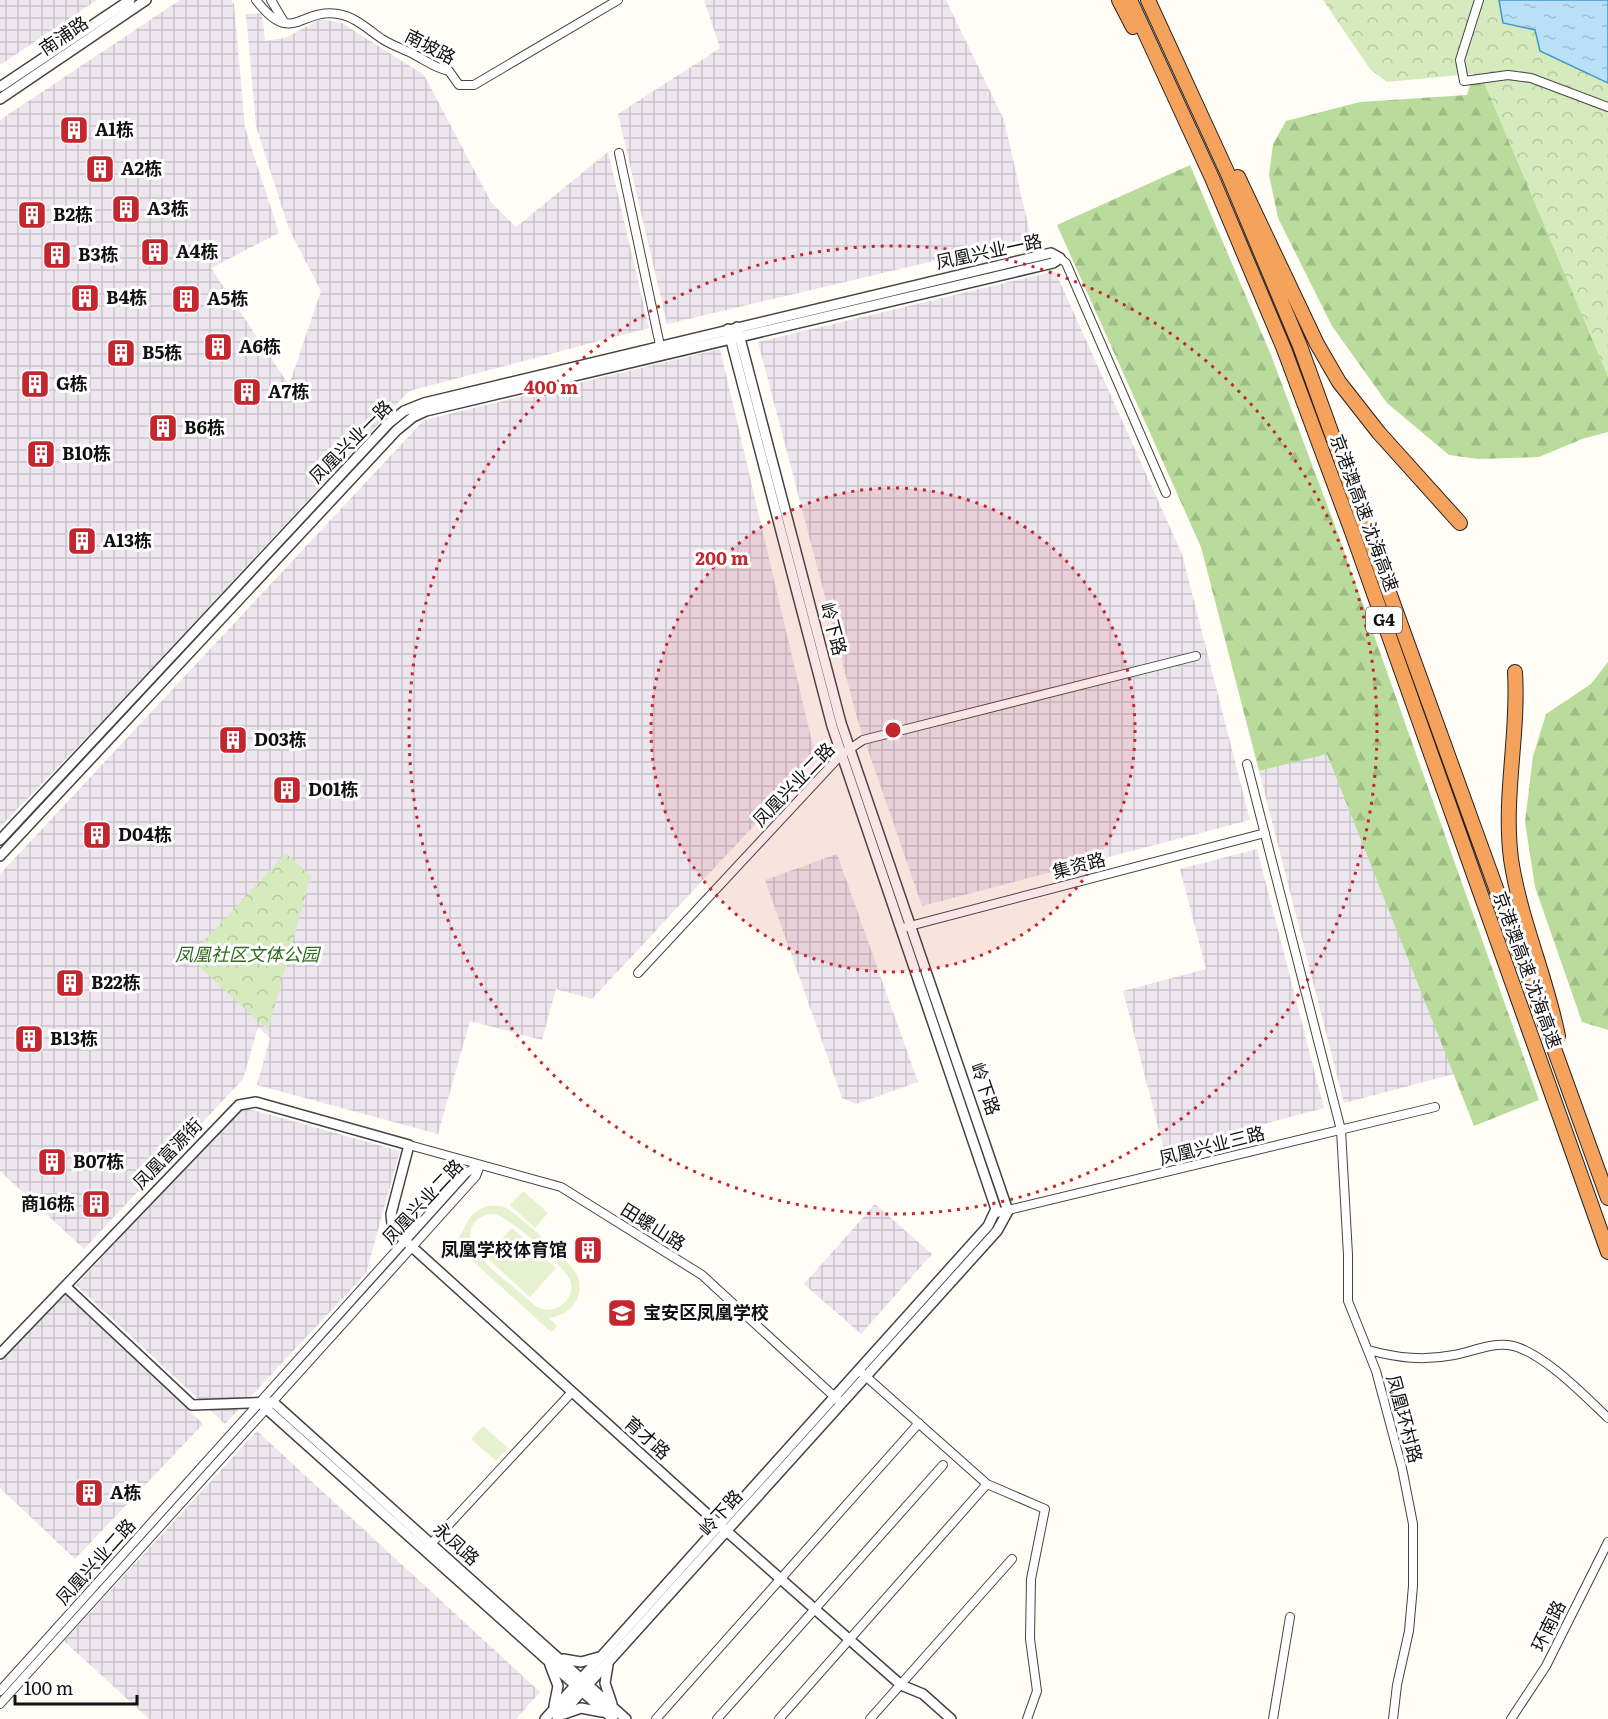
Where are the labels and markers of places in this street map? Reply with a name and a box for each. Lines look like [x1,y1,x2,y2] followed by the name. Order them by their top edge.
[58,114,90,146] building icon: A1栋
[95,115,134,142] place label: A1栋
[84,153,116,185] building icon: A2栋
[121,154,162,181] place label: A2栋
[110,193,142,225] building icon: A3栋
[147,194,189,221] place label: A3栋
[16,199,48,231] building icon: B2栋
[53,200,93,227] place label: B2栋
[139,236,171,268] building icon: A4栋
[176,237,218,264] place label: A4栋
[41,239,73,271] building icon: B3栋
[78,240,118,267] place label: B3栋
[69,282,101,314] building icon: B4栋
[106,283,147,310] place label: B4栋
[170,283,202,315] building icon: A5栋
[207,284,248,311] place label: A5栋
[202,331,234,363] building icon: A6栋
[239,332,281,359] place label: A6栋
[105,337,137,369] building icon: B5栋
[142,338,182,365] place label: B5栋
[19,368,51,400] building icon: G栋
[56,369,88,396] place label: G栋
[231,376,263,408] building icon: A7栋
[268,377,309,404] place label: A7栋
[147,412,179,444] building icon: B6栋
[184,413,225,440] place label: B6栋
[25,438,57,470] building icon: B10栋
[62,439,111,466] place label: B10栋
[66,525,98,557] building icon: A13栋
[103,526,152,553] place label: A13栋
[883,720,903,740] centre of rings
[217,724,249,756] building icon: D03栋
[254,725,307,752] place label: D03栋
[271,774,303,806] building icon: D01栋
[308,775,359,802] place label: D01栋
[81,819,113,851] building icon: D04栋
[118,820,172,847] place label: D04栋
[54,967,86,999] building icon: B22栋
[91,968,141,995] place label: B22栋
[13,1023,45,1055] building icon: B13栋
[50,1024,98,1051] place label: B13栋
[36,1146,68,1178] building icon: B07栋
[73,1147,124,1174] place label: B07栋
[80,1188,112,1220] building icon: 商16栋
[21,1189,75,1216] place label: 商16栋
[572,1234,604,1266] building icon: 凤凰学校体育馆
[441,1235,567,1262] place label: 凤凰学校体育馆
[606,1297,638,1329] school or university icon: 宝安区凤凰学校
[643,1298,769,1325] place label: 宝安区凤凰学校
[73,1477,105,1509] building icon: A栋
[110,1478,142,1505] place label: A栋

